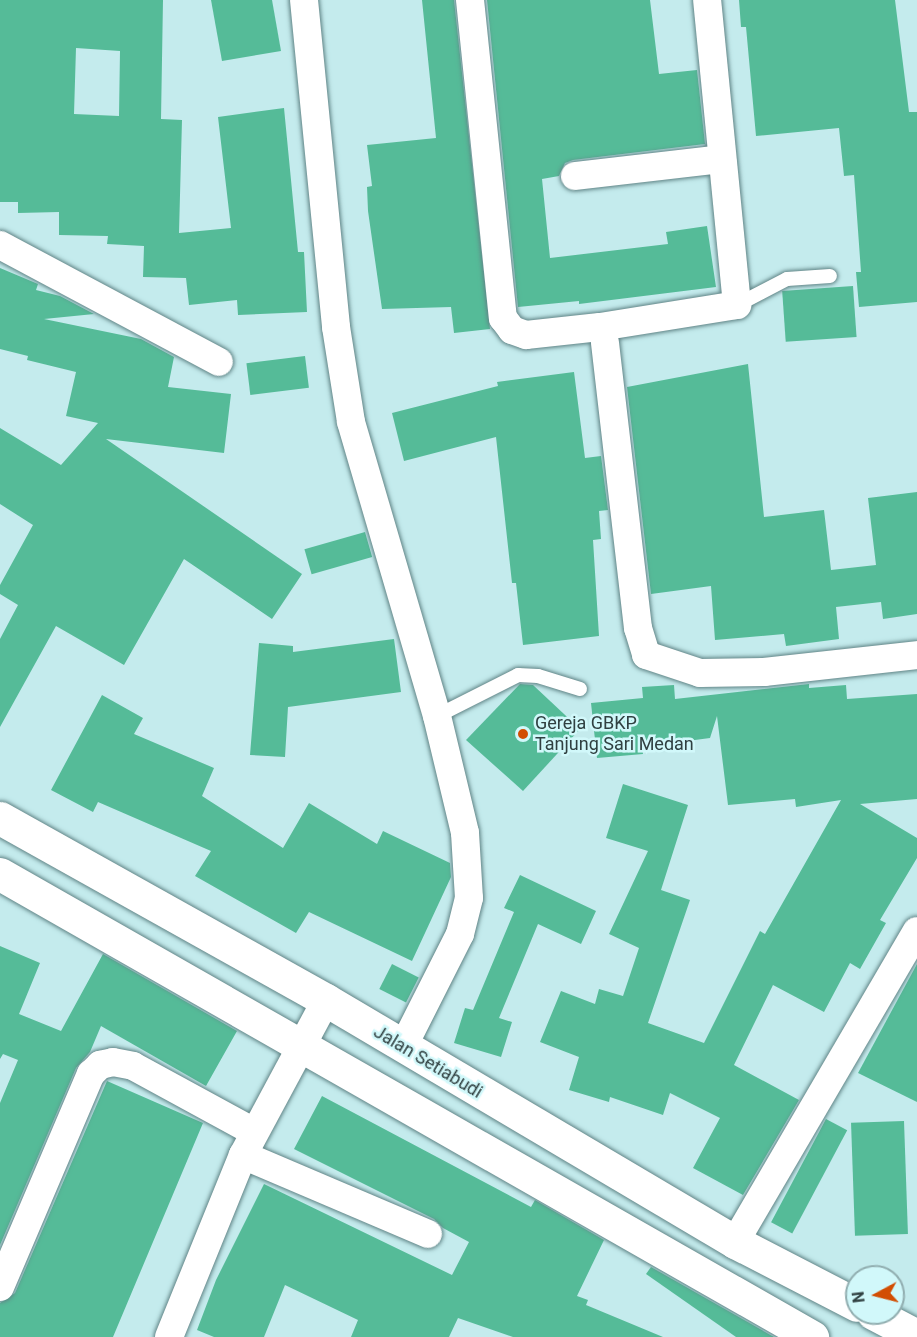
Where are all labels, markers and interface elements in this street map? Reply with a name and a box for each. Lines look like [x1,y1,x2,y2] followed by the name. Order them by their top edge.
[535,713,694,756] place label: Gereja GBKP Tanjung Sari Medan
[516,727,530,741] marker: Gereja GBKP Tanjung Sari Medan
[370,1021,486,1103] street label: Jalan Setiabudi
[845,1265,905,1325] north arrow
[849,1290,869,1304] text: N

